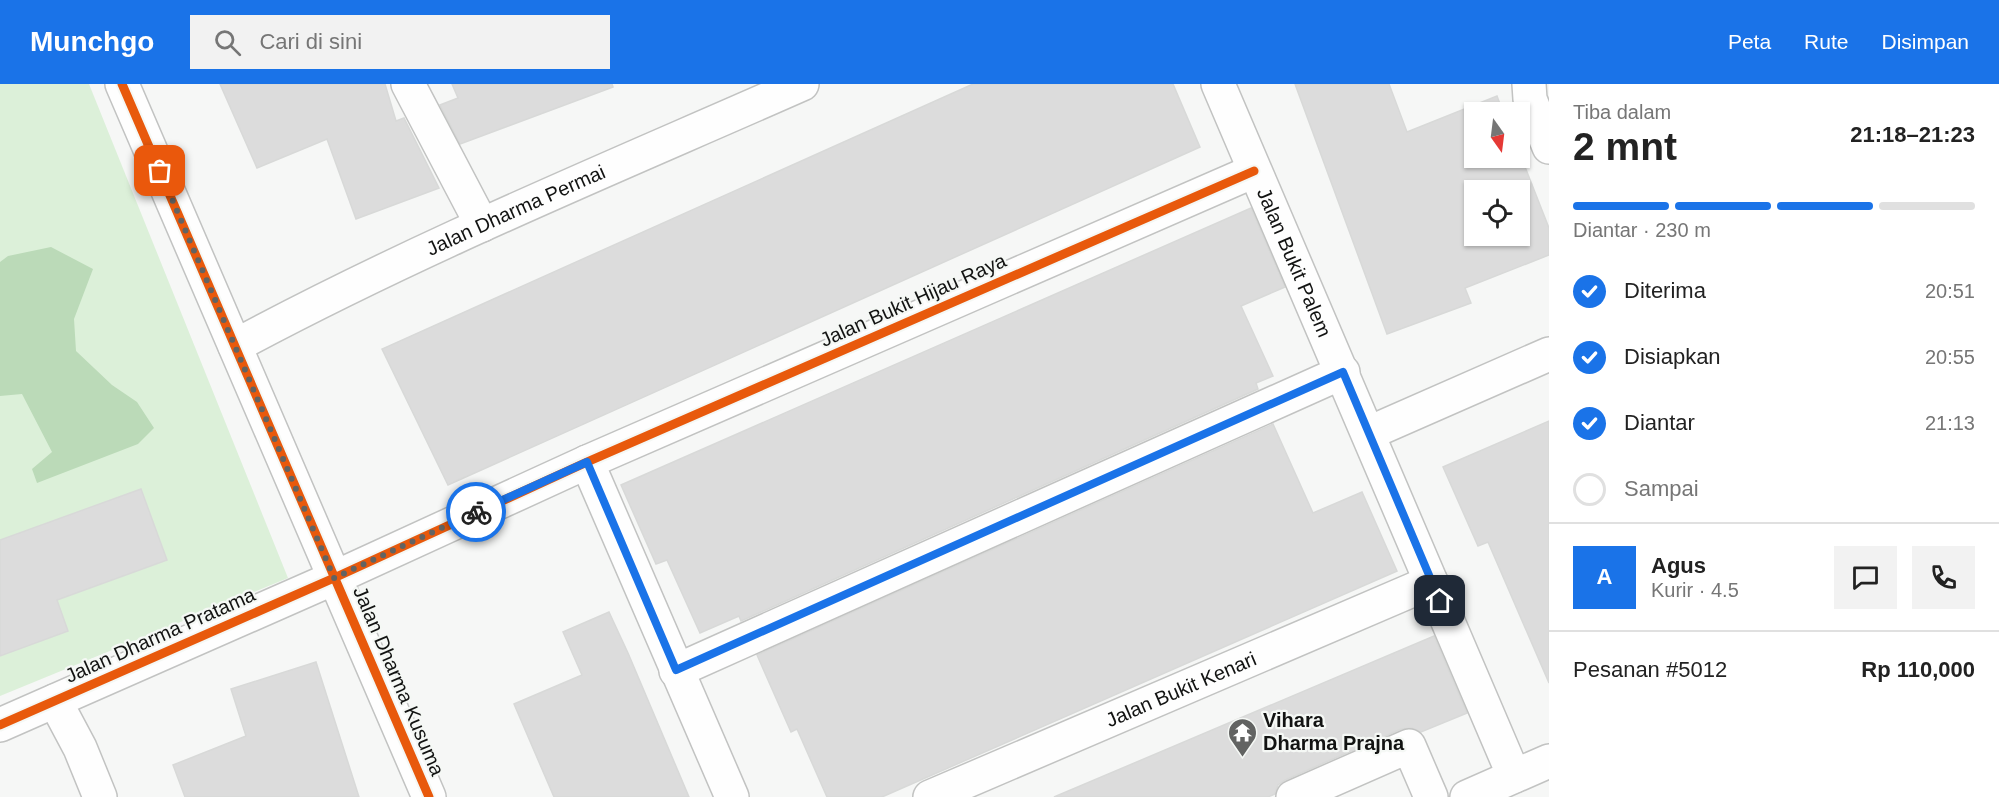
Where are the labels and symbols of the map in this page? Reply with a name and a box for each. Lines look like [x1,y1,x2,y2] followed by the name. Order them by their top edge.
[1464,102,1530,168] north arrow
[134,145,185,196] pin
[423,160,608,260] street label: Jalan Dharma Permai
[1253,184,1336,340] street label: Jalan Bukit Palem
[817,249,1010,351] street label: Jalan Bukit Hijau Raya
[446,482,506,542] courier
[1414,575,1465,626] pin
[62,583,259,687] street label: Jalan Dharma Pratama
[349,583,449,780] street label: Jalan Dharma Kusuma
[1102,647,1259,731] street label: Jalan Bukit Kenari
[1263,709,1405,754] place label: Vihara Dharma Prajna
[1226,716,1258,758] temple icon: Vihara Dharma Prajna

